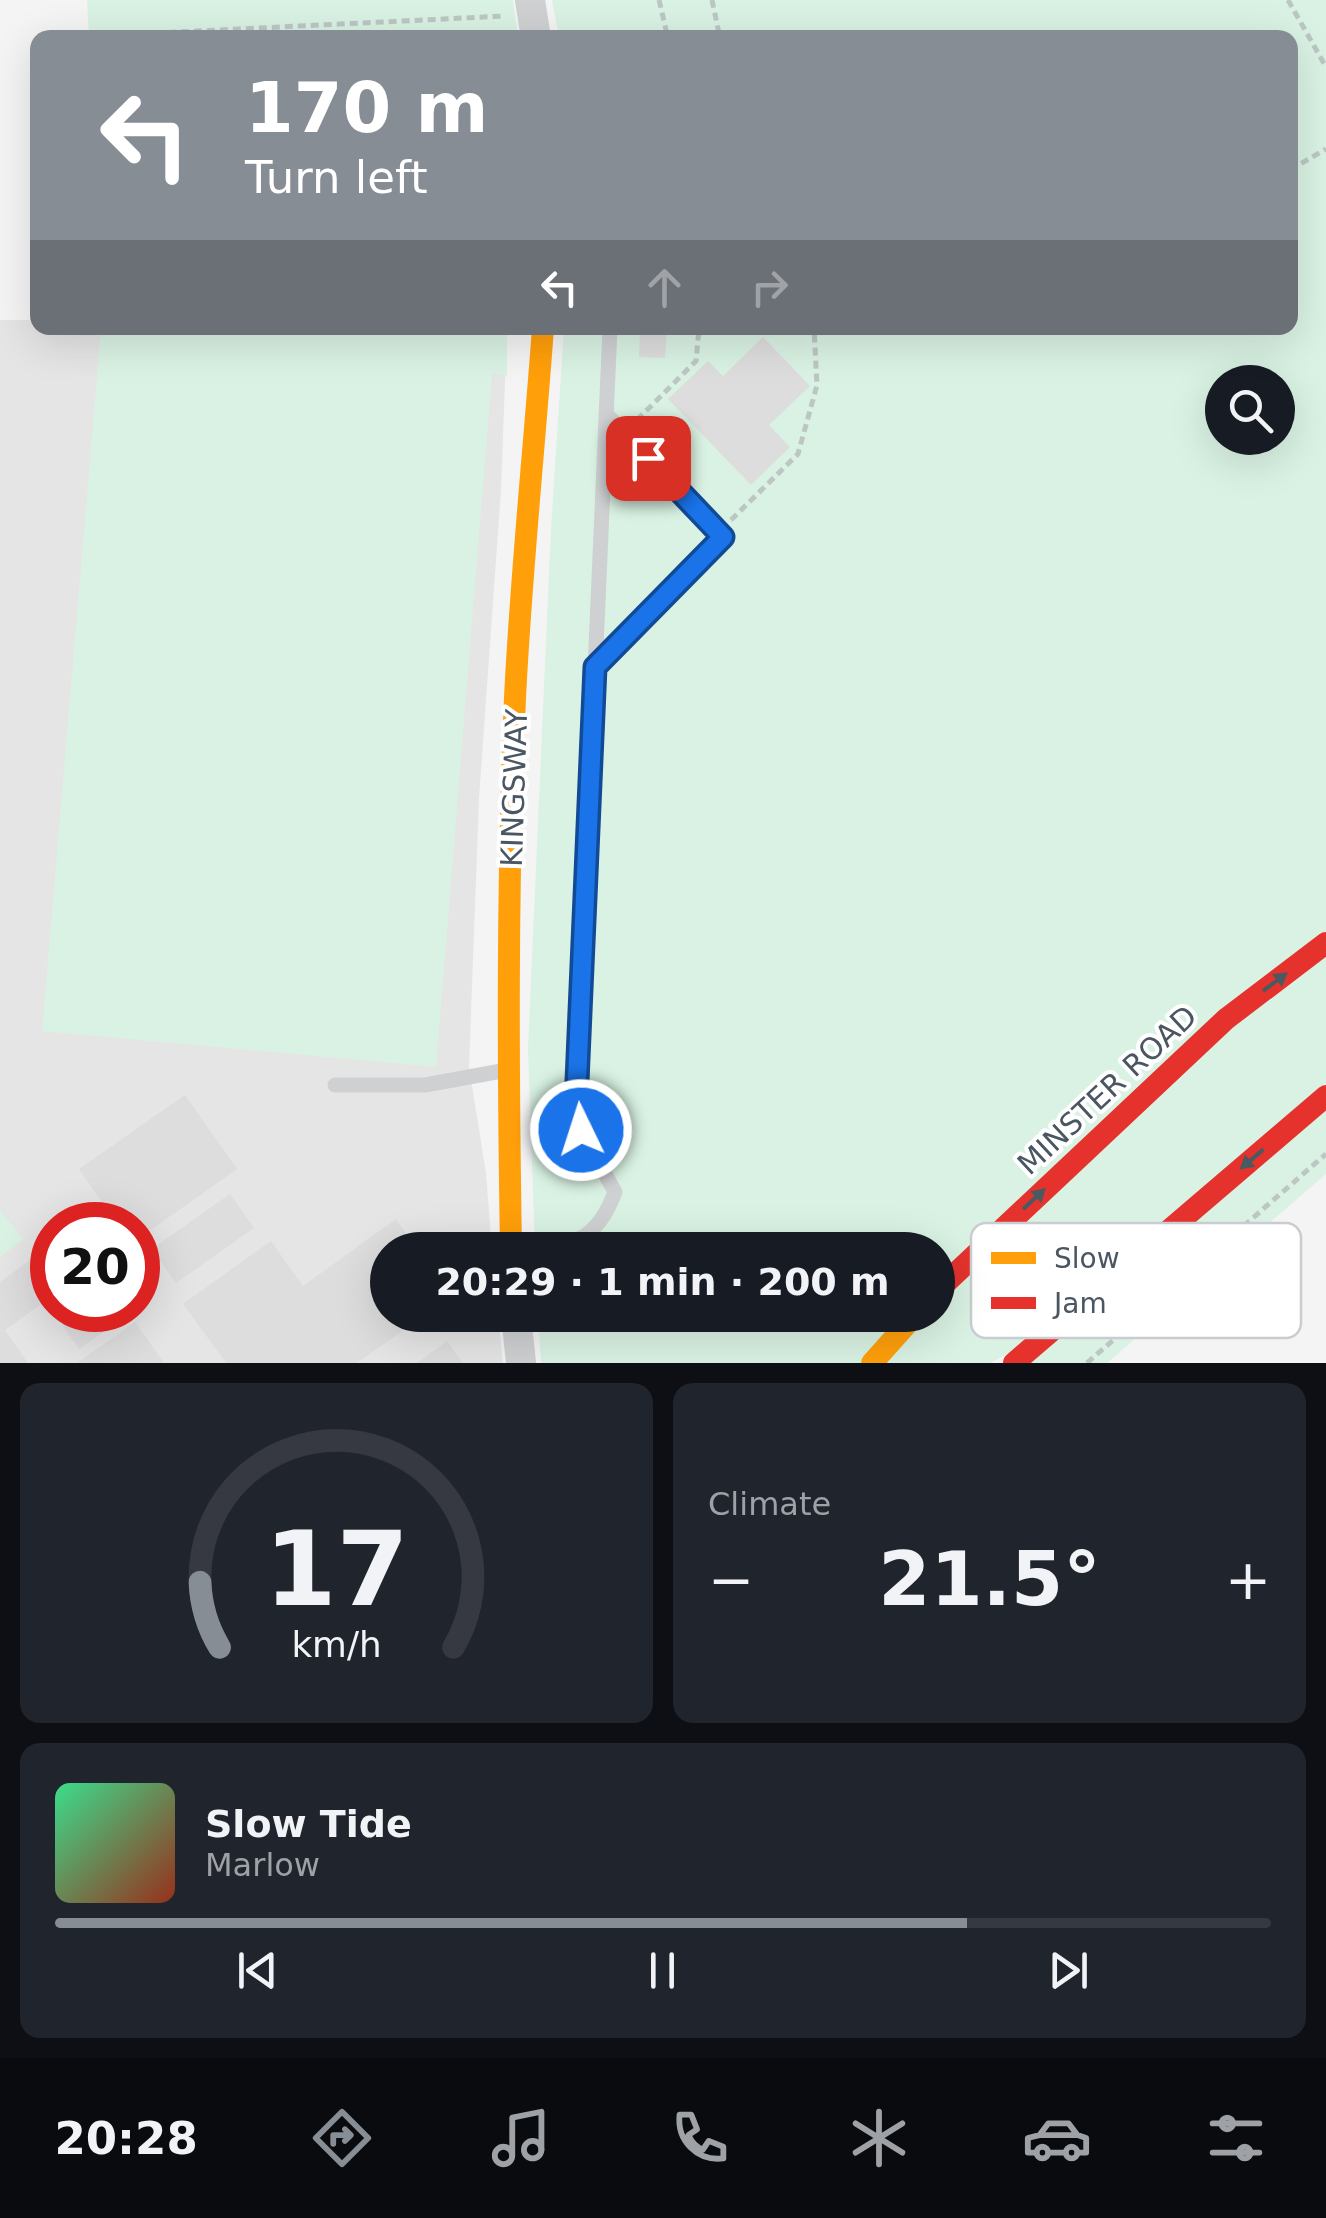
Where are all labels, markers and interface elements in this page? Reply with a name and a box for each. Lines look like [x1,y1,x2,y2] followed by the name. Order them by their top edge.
[245,67,488,149] text: 170 m
[80,70,210,200] icon: left
[245,151,428,204] text: Turn left
[532,260,587,315] icon: left
[637,260,692,315] icon: ahead
[742,260,797,315] icon: right
[1205,365,1295,455] map controls
[1205,365,1295,455] button: search
[606,416,691,501] pin
[621,431,676,486] icon: arrive
[494,708,534,867] street label: KINGSWAY
[1262,972,1288,993] one-way arrow
[1010,998,1204,1182] street label: MINSTER ROAD
[529,1078,633,1182] position arrow
[1239,1148,1264,1169] one-way arrow
[1021,1188,1045,1211] one-way arrow
[30,1202,160,1332] speed limit sign: 20
[971,1223,1301,1338] legend
[1054,1242,1120,1275] text: Slow
[435,1260,890,1304] text: 20:29 · 1 min · 200 m
[1052,1287,1107,1320] text: Jam
[708,1485,831,1523] text: Climate
[264,1508,409,1630] text: 17
[878,1535,1101,1623] text: 21.5°
[708,1548,754,1612] text: −
[1225,1548,1271,1612] text: +
[291,1624,382,1665] text: km/h
[205,1802,412,1846] text: Slow Tide
[205,1846,320,1884] text: Marlow
[230,1943,285,1998] icon: previous
[635,1943,690,1998] icon: pause
[1041,1943,1096,1998] icon: next
[307,2103,377,2173] icon: directions
[486,2103,556,2173] icon: music
[665,2103,735,2173] icon: phone
[844,2103,914,2173] icon: climate
[1022,2103,1092,2173] icon: car
[1201,2103,1271,2173] icon: filters
[54,2112,198,2165] text: 20:28

